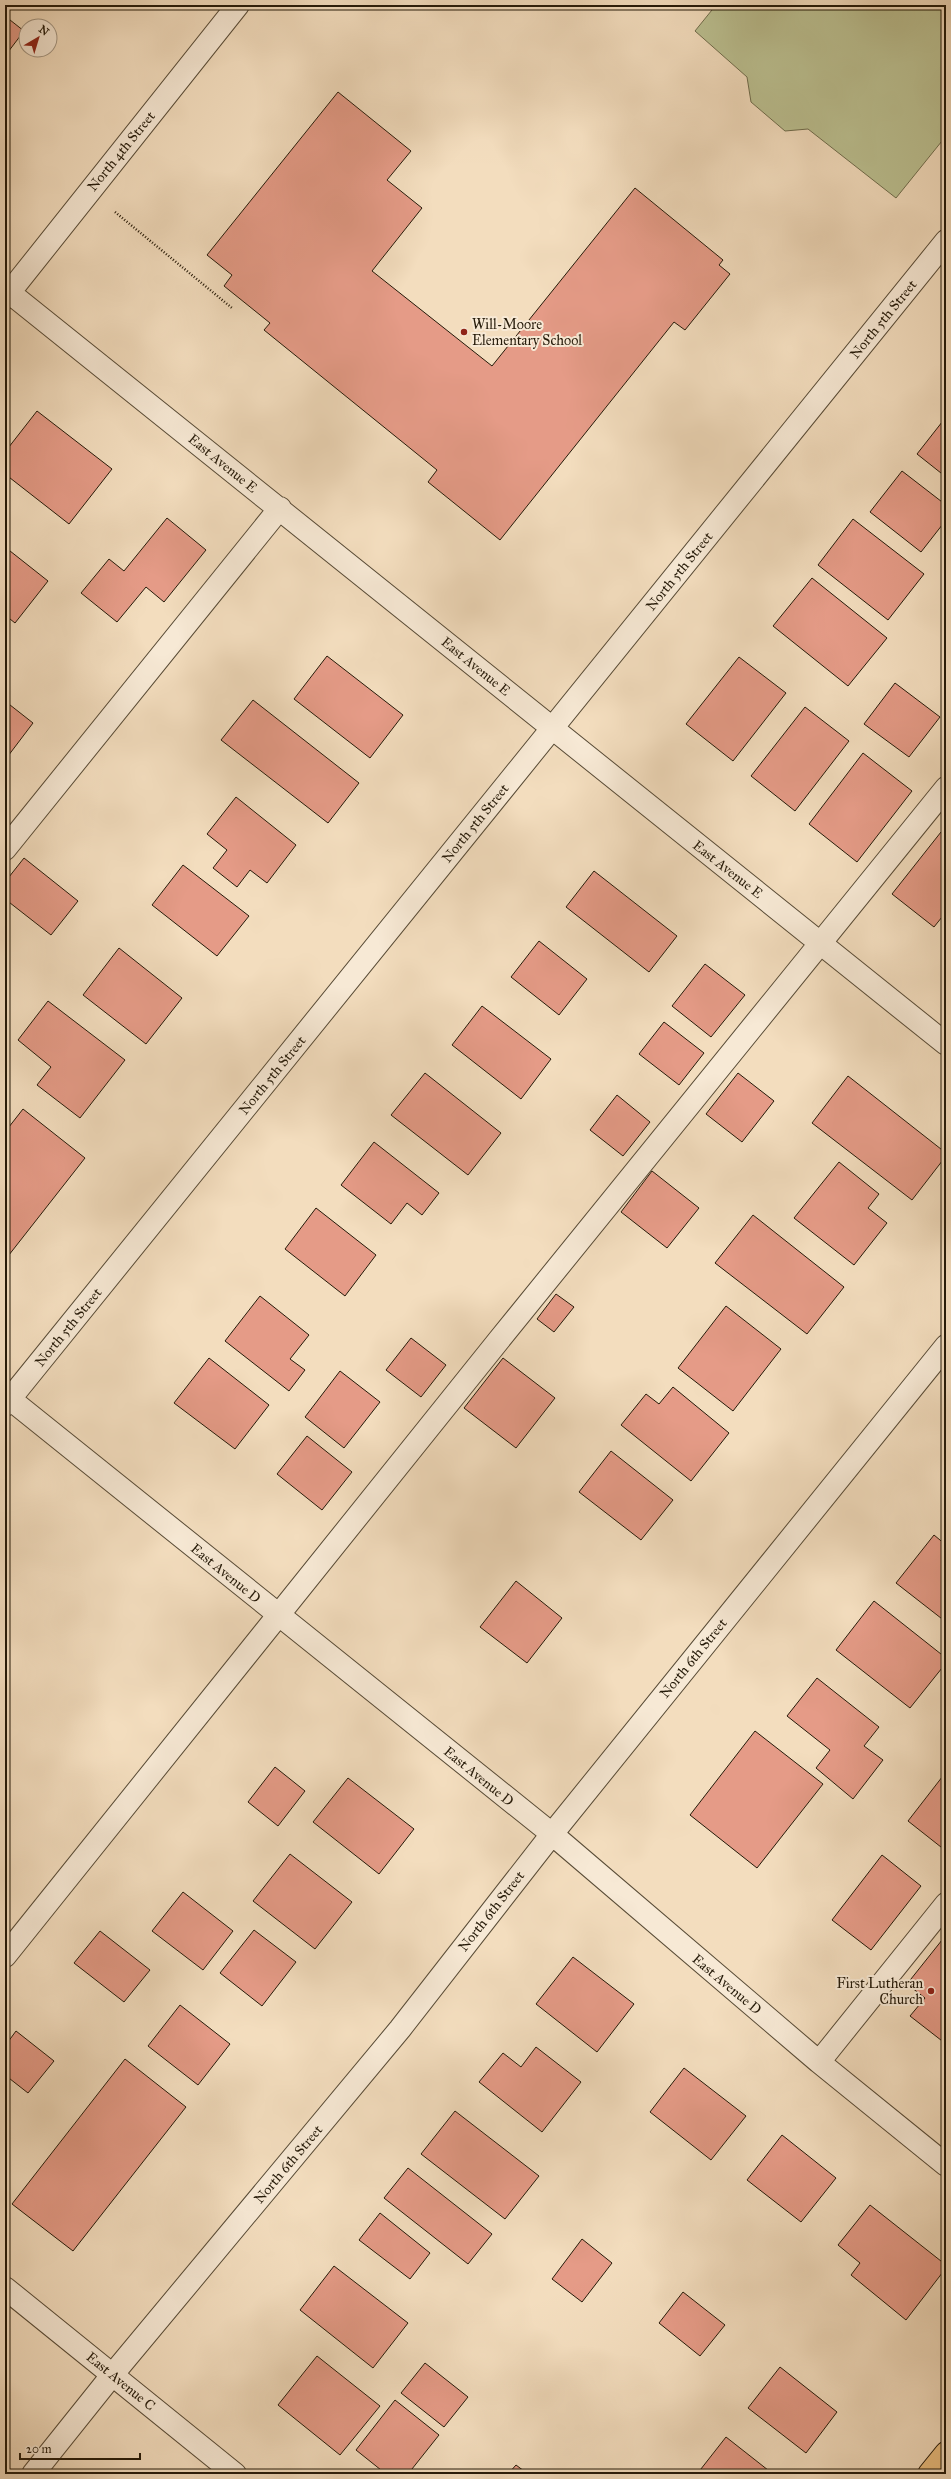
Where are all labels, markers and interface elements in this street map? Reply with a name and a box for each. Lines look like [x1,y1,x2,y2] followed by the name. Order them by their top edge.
[18,18,58,58] north arrow
[36,23,52,39] text: N
[84,108,159,195] street label: North 4th Street
[846,276,920,362] street label: North 5th Street
[472,316,582,349] place label: Will-Moore Elementary School
[459,327,469,337] marker: Will-Moore Elementary School
[185,430,261,496] street label: East Avenue E
[642,528,716,614] street label: North 5th Street
[438,633,514,699] street label: East Avenue E
[438,780,512,866] street label: North 5th Street
[689,837,766,902] street label: East Avenue E
[235,1032,309,1118] street label: North 5th Street
[31,1284,105,1370] street label: North 5th Street
[187,1540,264,1607] street label: East Avenue D
[656,1615,731,1702] street label: North 6th Street
[440,1743,517,1810] street label: East Avenue D
[455,1868,528,1955] street label: North 6th Street
[689,1951,765,2018] street label: East Avenue D
[837,1975,923,2008] place label: First Lutheran Church
[926,1986,936,1996] marker: First Lutheran Church
[251,2121,326,2207] street label: North 6th Street
[83,2348,159,2414] street label: East Avenue C
[20,2435,140,2461] scale bar
[26,2442,52,2456] text: 20 m

